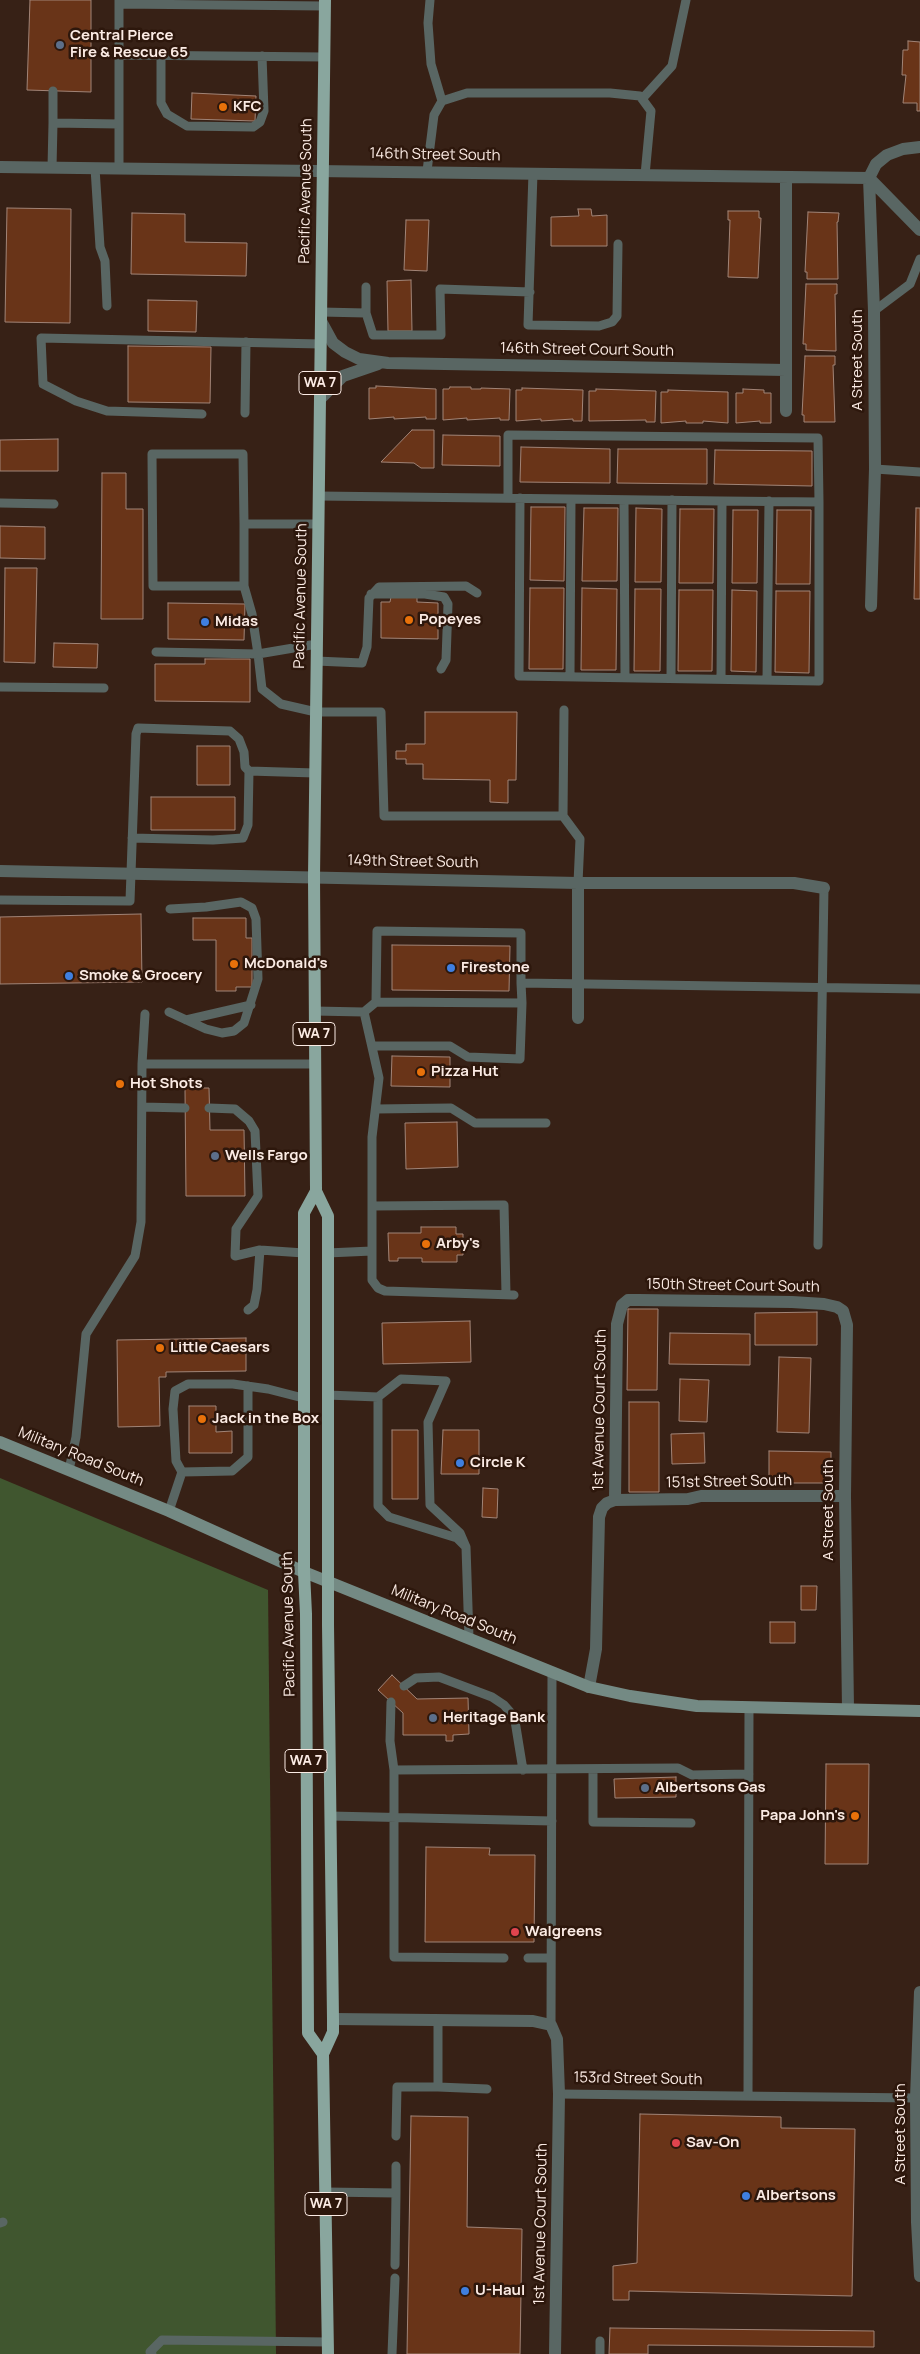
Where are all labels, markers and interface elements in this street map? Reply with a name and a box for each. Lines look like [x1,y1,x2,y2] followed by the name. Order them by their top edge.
[70,27,188,62] place label: Central Pierce Fire & Rescue 65
[54,39,66,51] marker: Central Pierce Fire & Rescue 65
[233,98,262,116] place label: KFC
[217,101,229,113] marker: KFC
[296,118,316,264] street label: Pacific Avenue South
[369,145,501,165] street label: 146th Street South
[849,309,867,411] street label: A Street South
[500,339,674,361] street label: 146th Street Court South
[299,372,341,394] road number: WA 7
[291,523,311,669] street label: Pacific Avenue South
[419,611,481,629] place label: Popeyes
[215,613,258,631] place label: Midas
[403,614,415,626] marker: Popeyes
[199,616,211,628] marker: Midas
[347,852,479,872] street label: 149th Street South
[244,955,328,973] place label: McDonald's
[228,958,240,970] marker: McDonald's
[461,959,530,977] place label: Firestone
[445,962,457,974] marker: Firestone
[79,967,202,985] place label: Smoke & Grocery
[63,970,75,982] marker: Smoke & Grocery
[293,1022,335,1046] road number: WA 7
[431,1063,499,1081] place label: Pizza Hut
[415,1066,427,1078] marker: Pizza Hut
[130,1075,203,1093] place label: Hot Shots
[114,1078,126,1090] marker: Hot Shots
[225,1147,308,1165] place label: Wells Fargo
[209,1150,221,1162] marker: Wells Fargo
[436,1235,480,1253] place label: Arby's
[420,1238,432,1250] marker: Arby's
[646,1275,820,1297] street label: 150th Street Court South
[590,1329,610,1491] street label: 1st Avenue Court South
[170,1339,270,1357] place label: Little Caesars
[154,1342,166,1354] marker: Little Caesars
[212,1410,319,1428] place label: Jack in the Box
[196,1413,208,1425] marker: Jack in the Box
[15,1424,147,1490] street label: Military Road South
[470,1454,525,1472] place label: Circle K
[454,1457,466,1469] marker: Circle K
[820,1459,838,1561] street label: A Street South
[666,1472,792,1492] street label: 151st Street South
[279,1551,299,1697] street label: Pacific Avenue South
[388,1582,520,1648] street label: Military Road South
[443,1709,545,1727] place label: Heritage Bank
[427,1712,439,1724] marker: Heritage Bank
[285,1750,327,1772] road number: WA 7
[655,1779,766,1797] place label: Albertsons Gas
[639,1782,651,1794] marker: Albertsons Gas
[760,1807,845,1825] place label: Papa John's
[849,1810,861,1822] marker: Papa John's
[525,1923,602,1941] place label: Walgreens
[509,1926,521,1938] marker: Walgreens
[573,2069,703,2089] street label: 153rd Street South
[892,2083,910,2185] street label: A Street South
[686,2134,739,2152] place label: Sav-On
[670,2137,682,2149] marker: Sav-On
[531,2143,551,2305] street label: 1st Avenue Court South
[756,2187,836,2205] place label: Albertsons
[740,2190,752,2202] marker: Albertsons
[305,2192,347,2216] road number: WA 7
[475,2282,525,2300] place label: U-Haul
[459,2285,471,2297] marker: U-Haul

